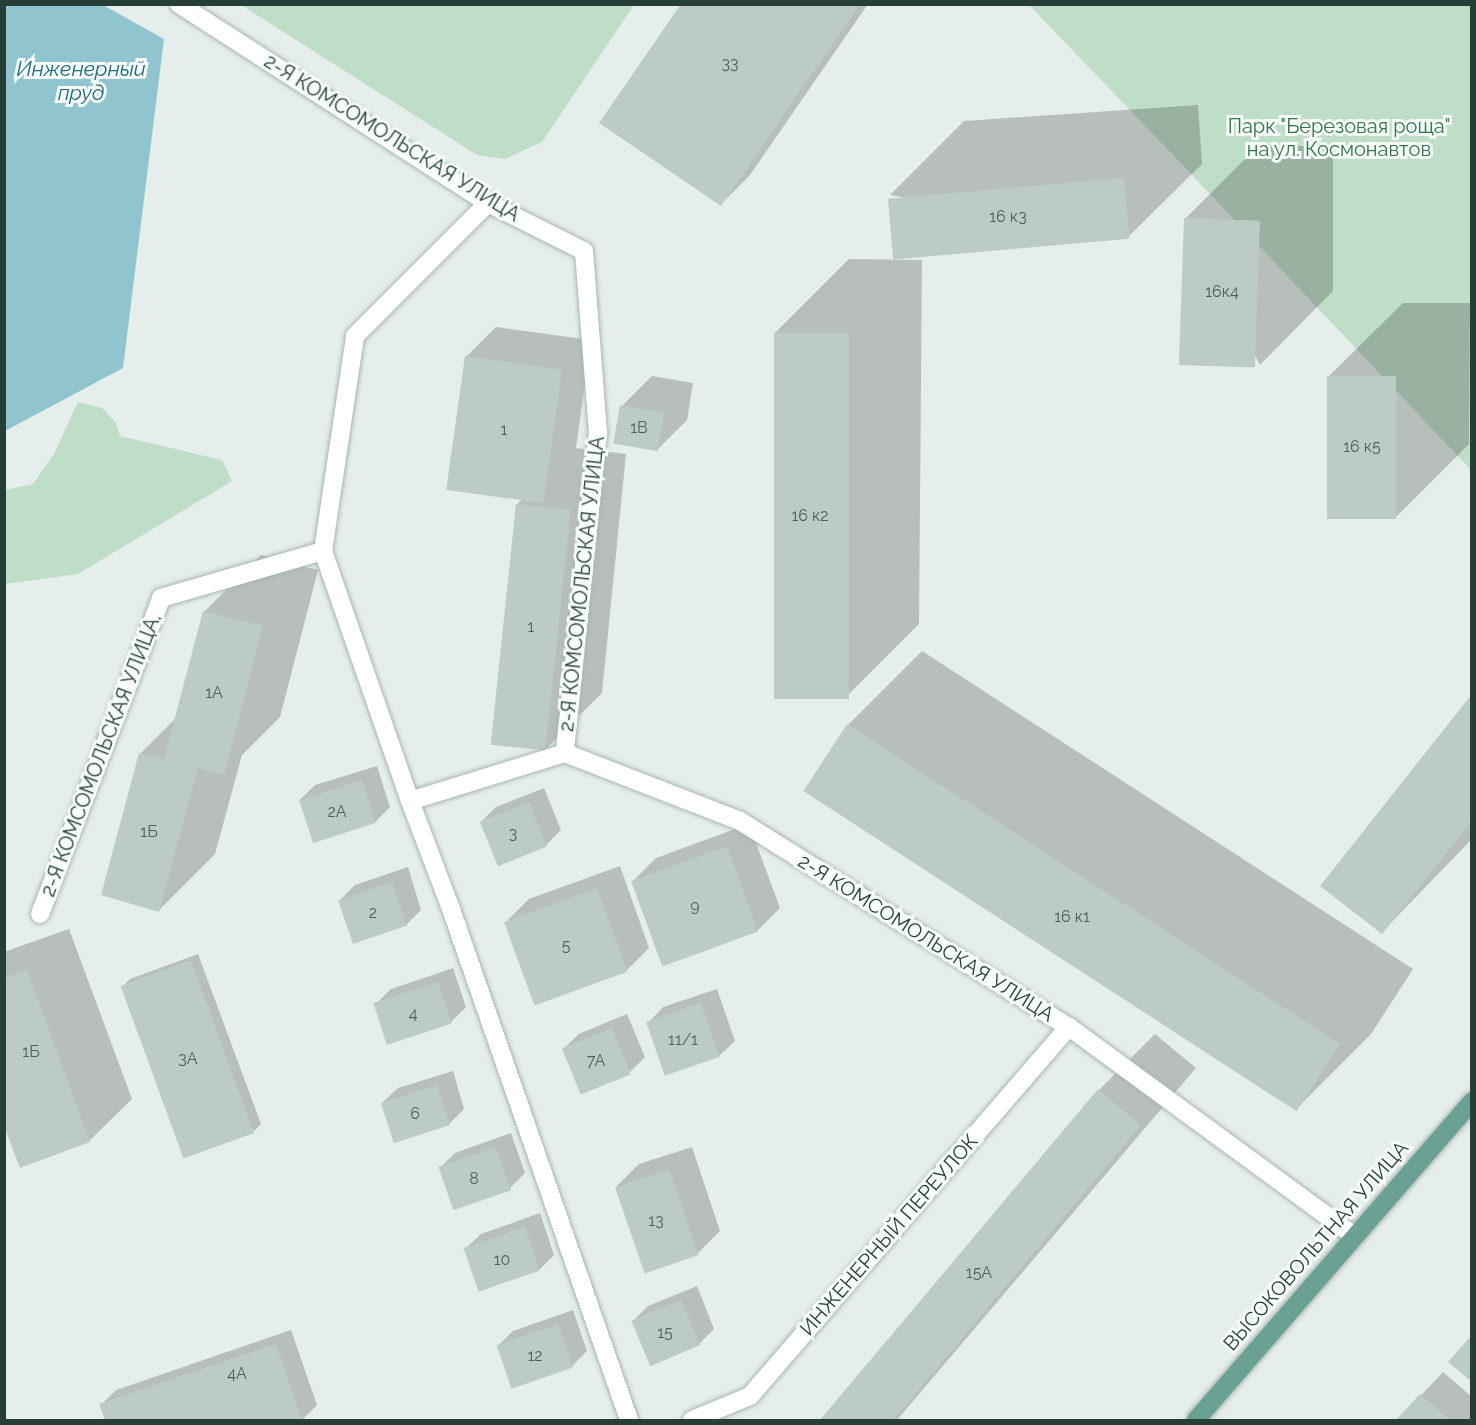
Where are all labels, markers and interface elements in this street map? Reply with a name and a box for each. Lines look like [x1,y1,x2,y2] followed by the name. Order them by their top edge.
[260,49,524,227] street label: 2-Я КОМСОМОЛЬСКАЯ УЛИЦА
[721,54,739,74] house number: 33
[16,56,146,106] water label: Инженерный пруд
[1227,114,1451,161] park label: Парк "Березовая роща" на ул. Космонавтов
[989,207,1027,227] house number: 16 к3
[1205,282,1239,302] house number: 16к4
[630,418,648,438] house number: 1В
[501,420,507,440] house number: 1
[555,435,609,733] street label: 2-Я КОМСОМОЛЬСКАЯ УЛИЦА
[1343,437,1381,457] house number: 16 к5
[791,506,829,526] house number: 16 к2
[36,610,166,900] street label: 2-Я КОМСОМОЛЬСКАЯ УЛИЦА,
[528,617,534,637] house number: 1
[205,683,223,703] house number: 1А
[327,802,347,822] house number: 2А
[140,822,158,842] house number: 1Б
[509,824,517,844] house number: 3
[794,849,1058,1027] street label: 2-Я КОМСОМОЛЬСКАЯ УЛИЦА
[690,896,700,916] house number: 9
[369,903,377,923] house number: 2
[1054,907,1090,927] house number: 16 к1
[562,936,570,956] house number: 5
[409,1004,417,1024] house number: 4
[668,1030,698,1050] house number: 11/1
[22,1042,40,1062] house number: 1Б
[178,1049,198,1069] house number: 3А
[587,1051,605,1071] house number: 7А
[410,1104,420,1124] house number: 6
[795,1129,983,1341] street label: ИНЖЕНЕРНЫЙ ПЕРЕУЛОК
[1219,1136,1413,1356] street label: ВЫСОКОВОЛЬТНАЯ УЛИЦА
[469,1169,479,1189] house number: 8
[648,1211,664,1231] house number: 13
[494,1250,510,1270] house number: 10
[966,1263,992,1283] house number: 15А
[657,1323,673,1343] house number: 15
[527,1346,543,1366] house number: 12
[227,1364,247,1384] house number: 4А

